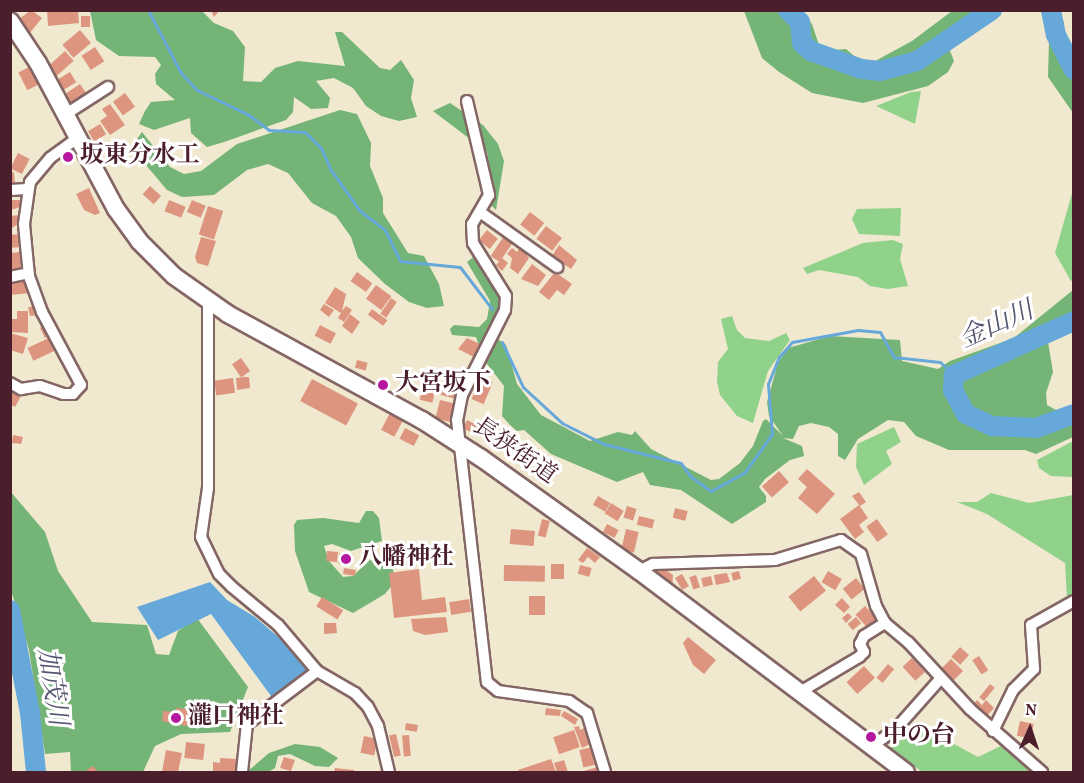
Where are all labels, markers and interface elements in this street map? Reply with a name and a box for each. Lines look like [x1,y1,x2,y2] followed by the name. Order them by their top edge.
[80,143,200,171] place label: 坂東分水工
[61,150,75,164] marker: 坂東分水工
[955,296,1039,356] water label: 金山川
[395,371,491,399] place label: 大宮坂下
[376,378,390,392] marker: 大宮坂下
[466,413,562,491] street label: 長狭街道
[358,545,454,573] place label: 八幡神社
[339,552,353,566] marker: 八幡神社
[29,646,73,728] water label: 加茂川
[1000,699,1060,759] north arrow
[1025,700,1037,722] text: N
[188,704,284,732] place label: 瀧口神社
[169,711,183,725] marker: 瀧口神社
[883,723,955,751] place label: 中の台
[864,730,878,744] marker: 中の台

